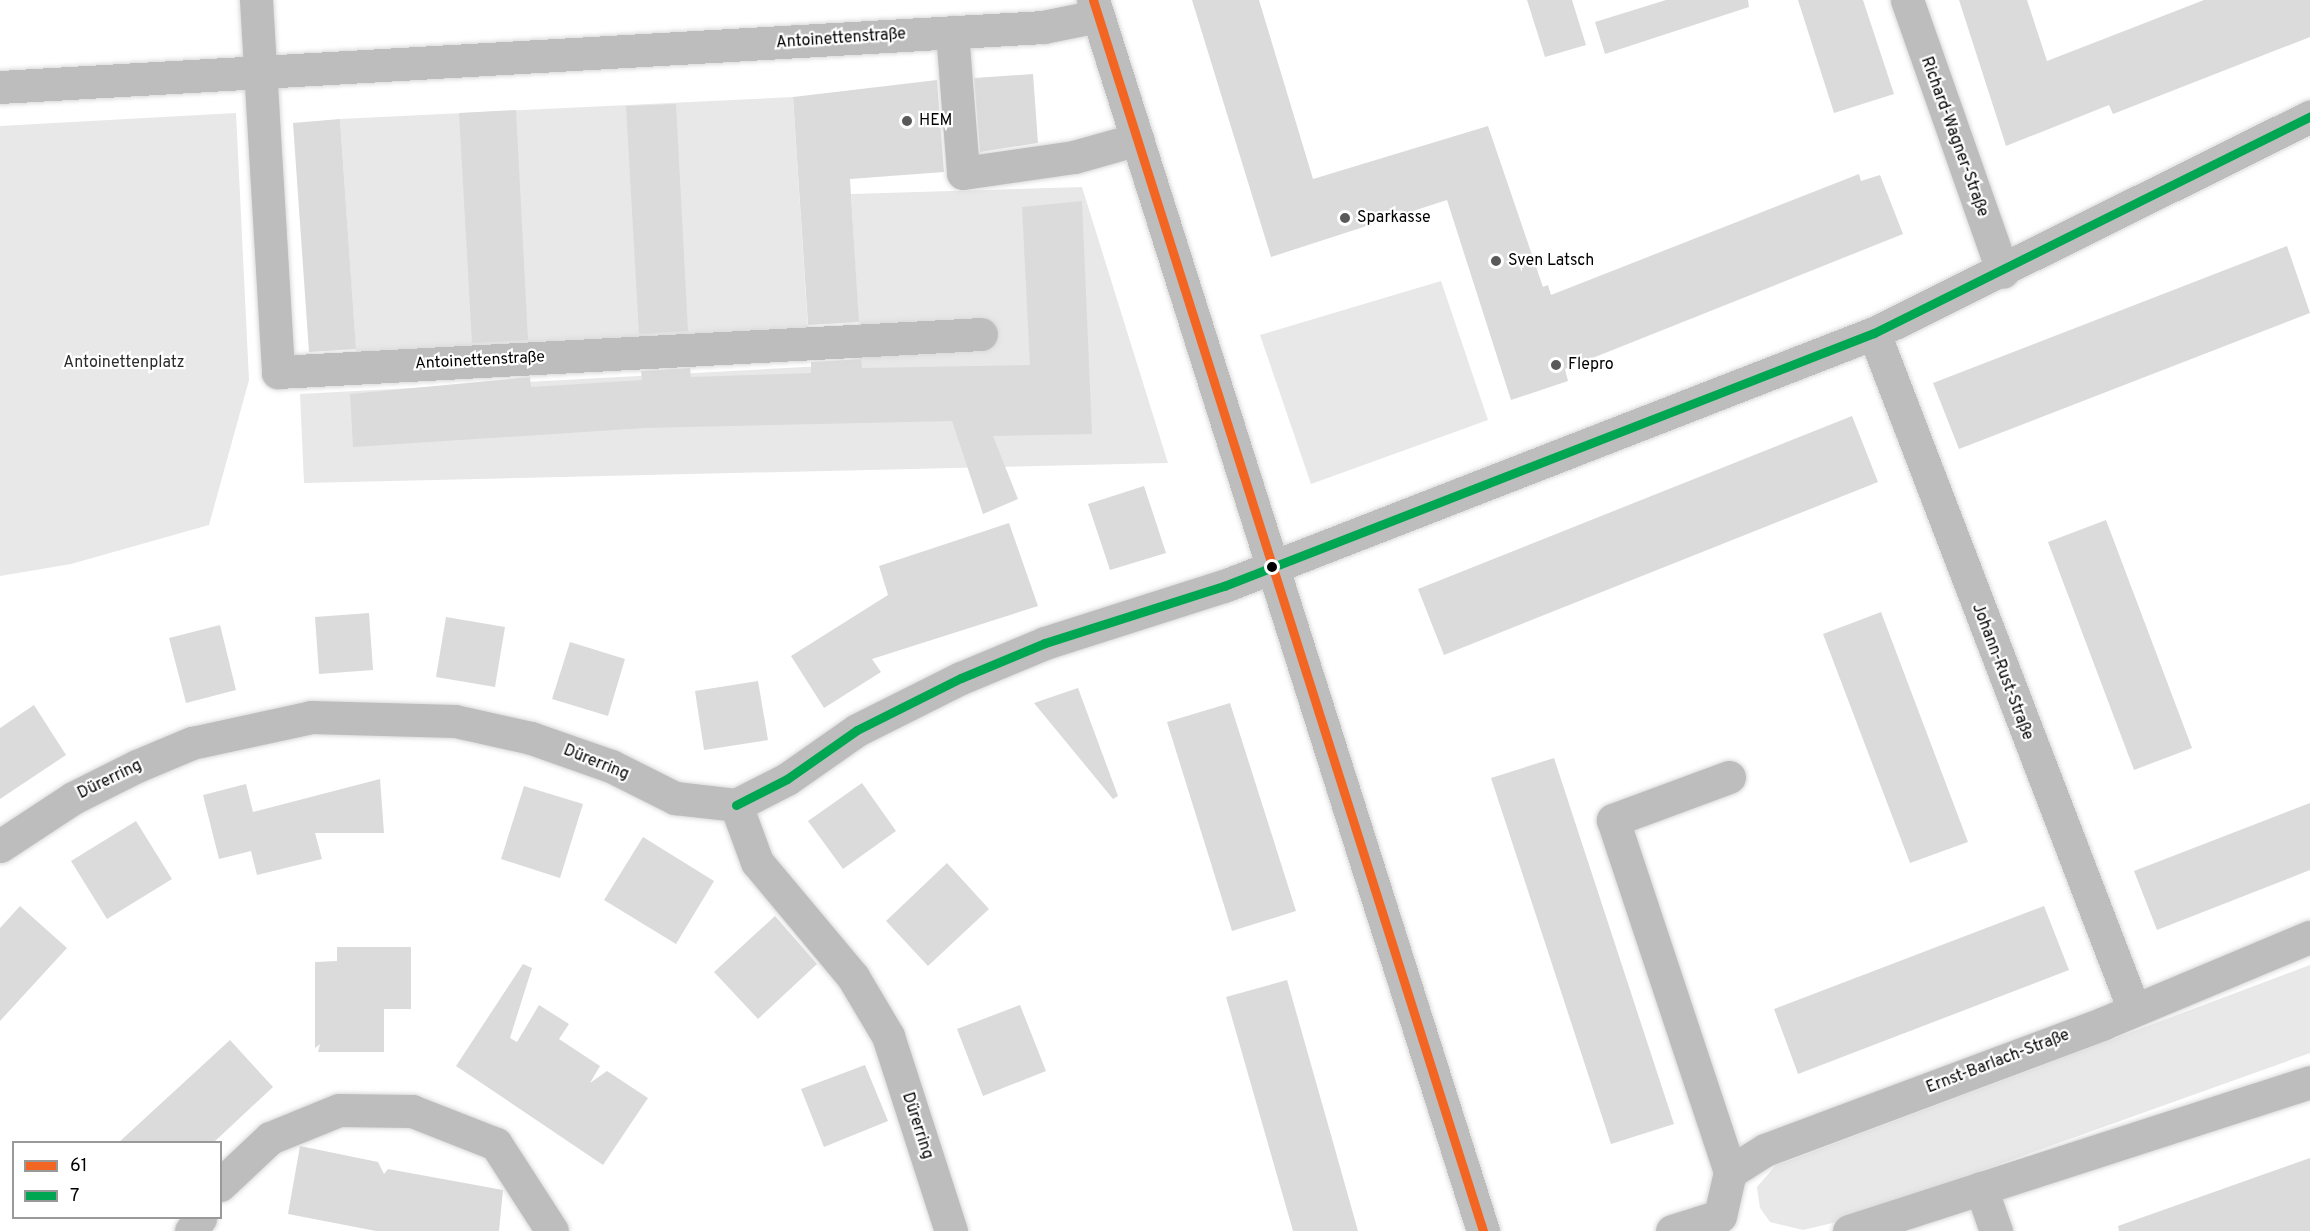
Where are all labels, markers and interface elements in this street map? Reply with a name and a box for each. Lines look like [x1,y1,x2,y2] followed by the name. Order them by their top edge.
[775,25,907,53] street label: Antoinettenstraße
[1916,54,1992,220] street label: Richard-Wagner-Straße
[919,111,952,131] place label: HEM
[900,114,914,128] marker: HEM
[1357,208,1431,228] place label: Sparkasse
[1338,211,1352,225] marker: Sparkasse
[1508,251,1594,271] place label: Sven Latsch
[1489,254,1503,268] marker: Sven Latsch
[414,348,546,374] street label: Antoinettenstraße
[63,353,185,373] park label: Antoinettenplatz
[1568,355,1614,375] place label: Flepro
[1549,358,1563,372] marker: Flepro
[1266,561,1278,573] unlabelled marker
[1967,601,2037,743] street label: Johann-Rust-Straße
[560,741,632,785] street label: Dürerring
[75,756,145,804] street label: Dürerring
[1924,1026,2072,1098] street label: Ernst-Barlach-Straße
[897,1090,937,1162] street label: Dürerring
[12,1141,222,1219] legend
[70,1155,87,1178] text: 61
[70,1185,79,1208] text: 7

